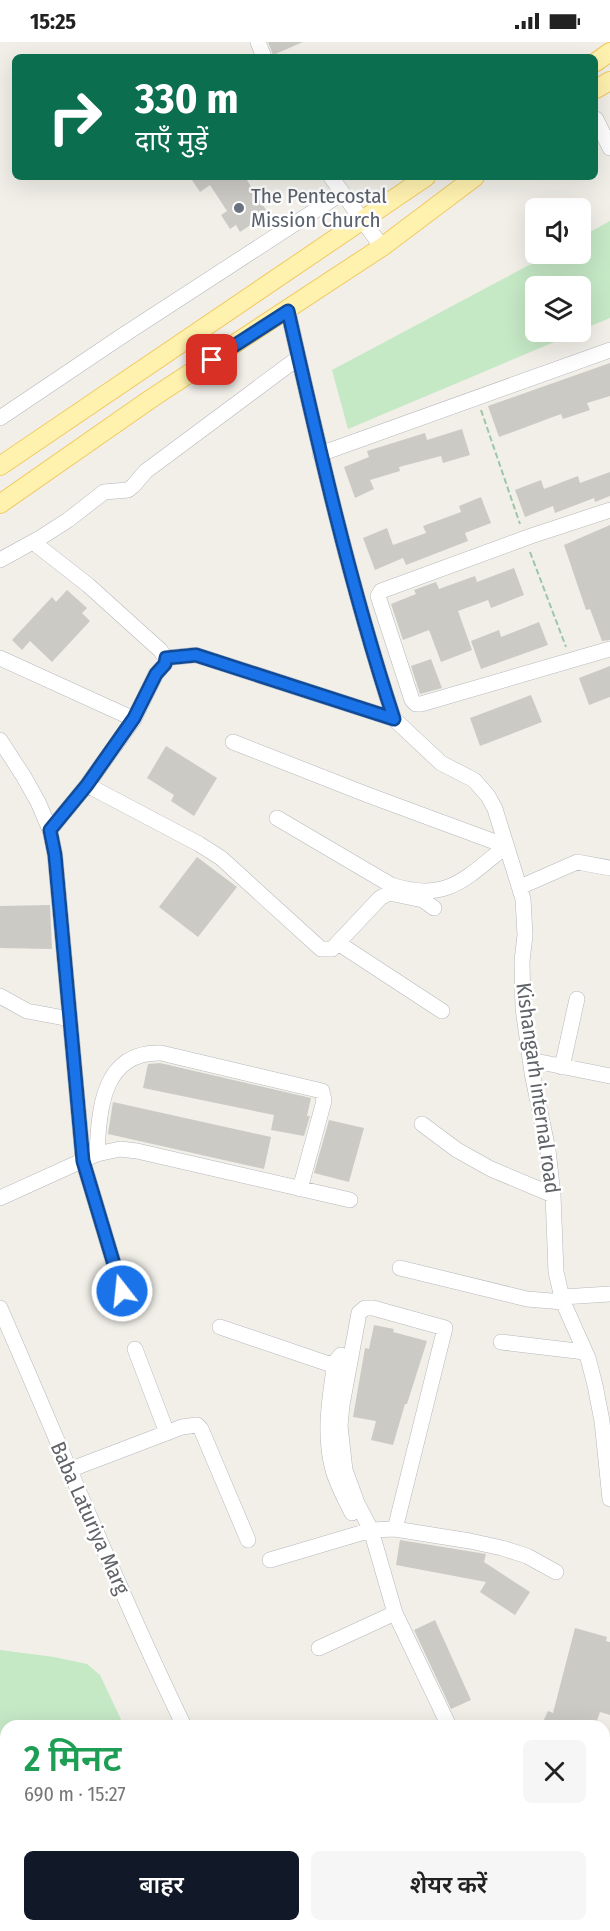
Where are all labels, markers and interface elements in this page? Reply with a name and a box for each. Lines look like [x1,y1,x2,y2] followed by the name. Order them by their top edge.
[30,8,76,35] text: 15:25
[135,74,238,124] text: 330 m
[36,78,114,156] icon: right
[135,125,208,157] text: दाएँ मुड़ें
[251,183,387,233] place label: The Pentecostal Mission Church
[525,198,591,342] map controls
[525,198,591,264] button: sound
[232,201,246,215] marker: The Pentecostal Mission Church
[525,276,591,342] button: layers
[186,334,237,385] pin
[195,343,228,376] icon: arrive
[510,981,566,1195] street label: Kishangarh internal road
[90,1259,154,1323] position arrow
[45,1438,135,1598] street label: Baba Laturiya Marg
[24,1737,121,1781] text: 2 मिनट
[523,1740,586,1803] button: close
[24,1782,126,1806] text: 690 m · 15:27
[24,1851,299,1920] button: बाहर
[311,1851,586,1920] button: शेयर करें

